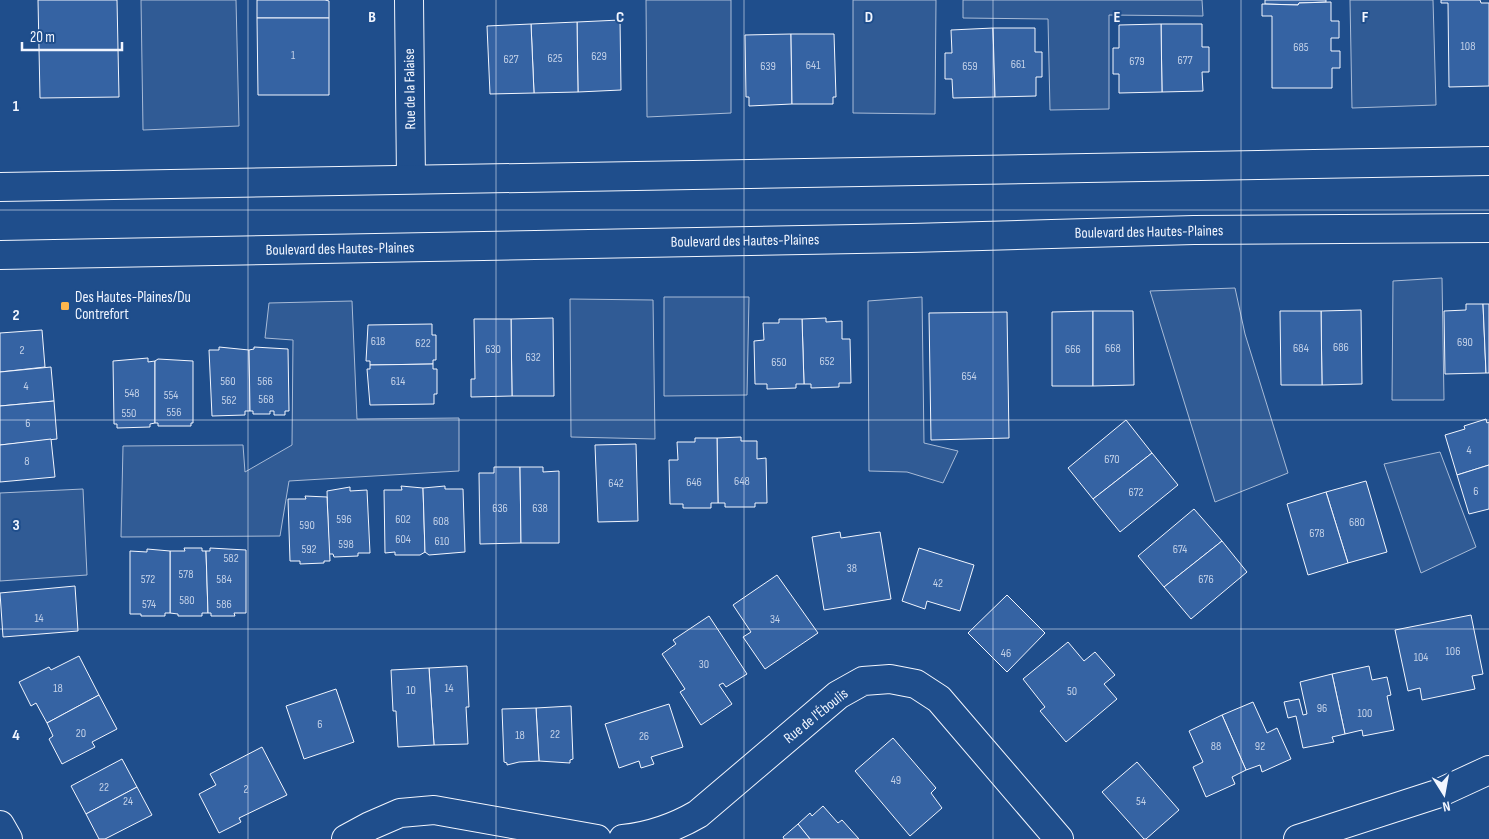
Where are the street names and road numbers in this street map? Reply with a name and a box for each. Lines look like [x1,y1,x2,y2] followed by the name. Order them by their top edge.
[400,48,420,130] street label: Rue de la Falaise
[1075,221,1223,243] street label: Boulevard des Hautes-Plaines
[671,230,819,252] street label: Boulevard des Hautes-Plaines
[266,238,414,260] street label: Boulevard des Hautes-Plaines
[780,684,852,748] street label: Rue de l'Éboulis

